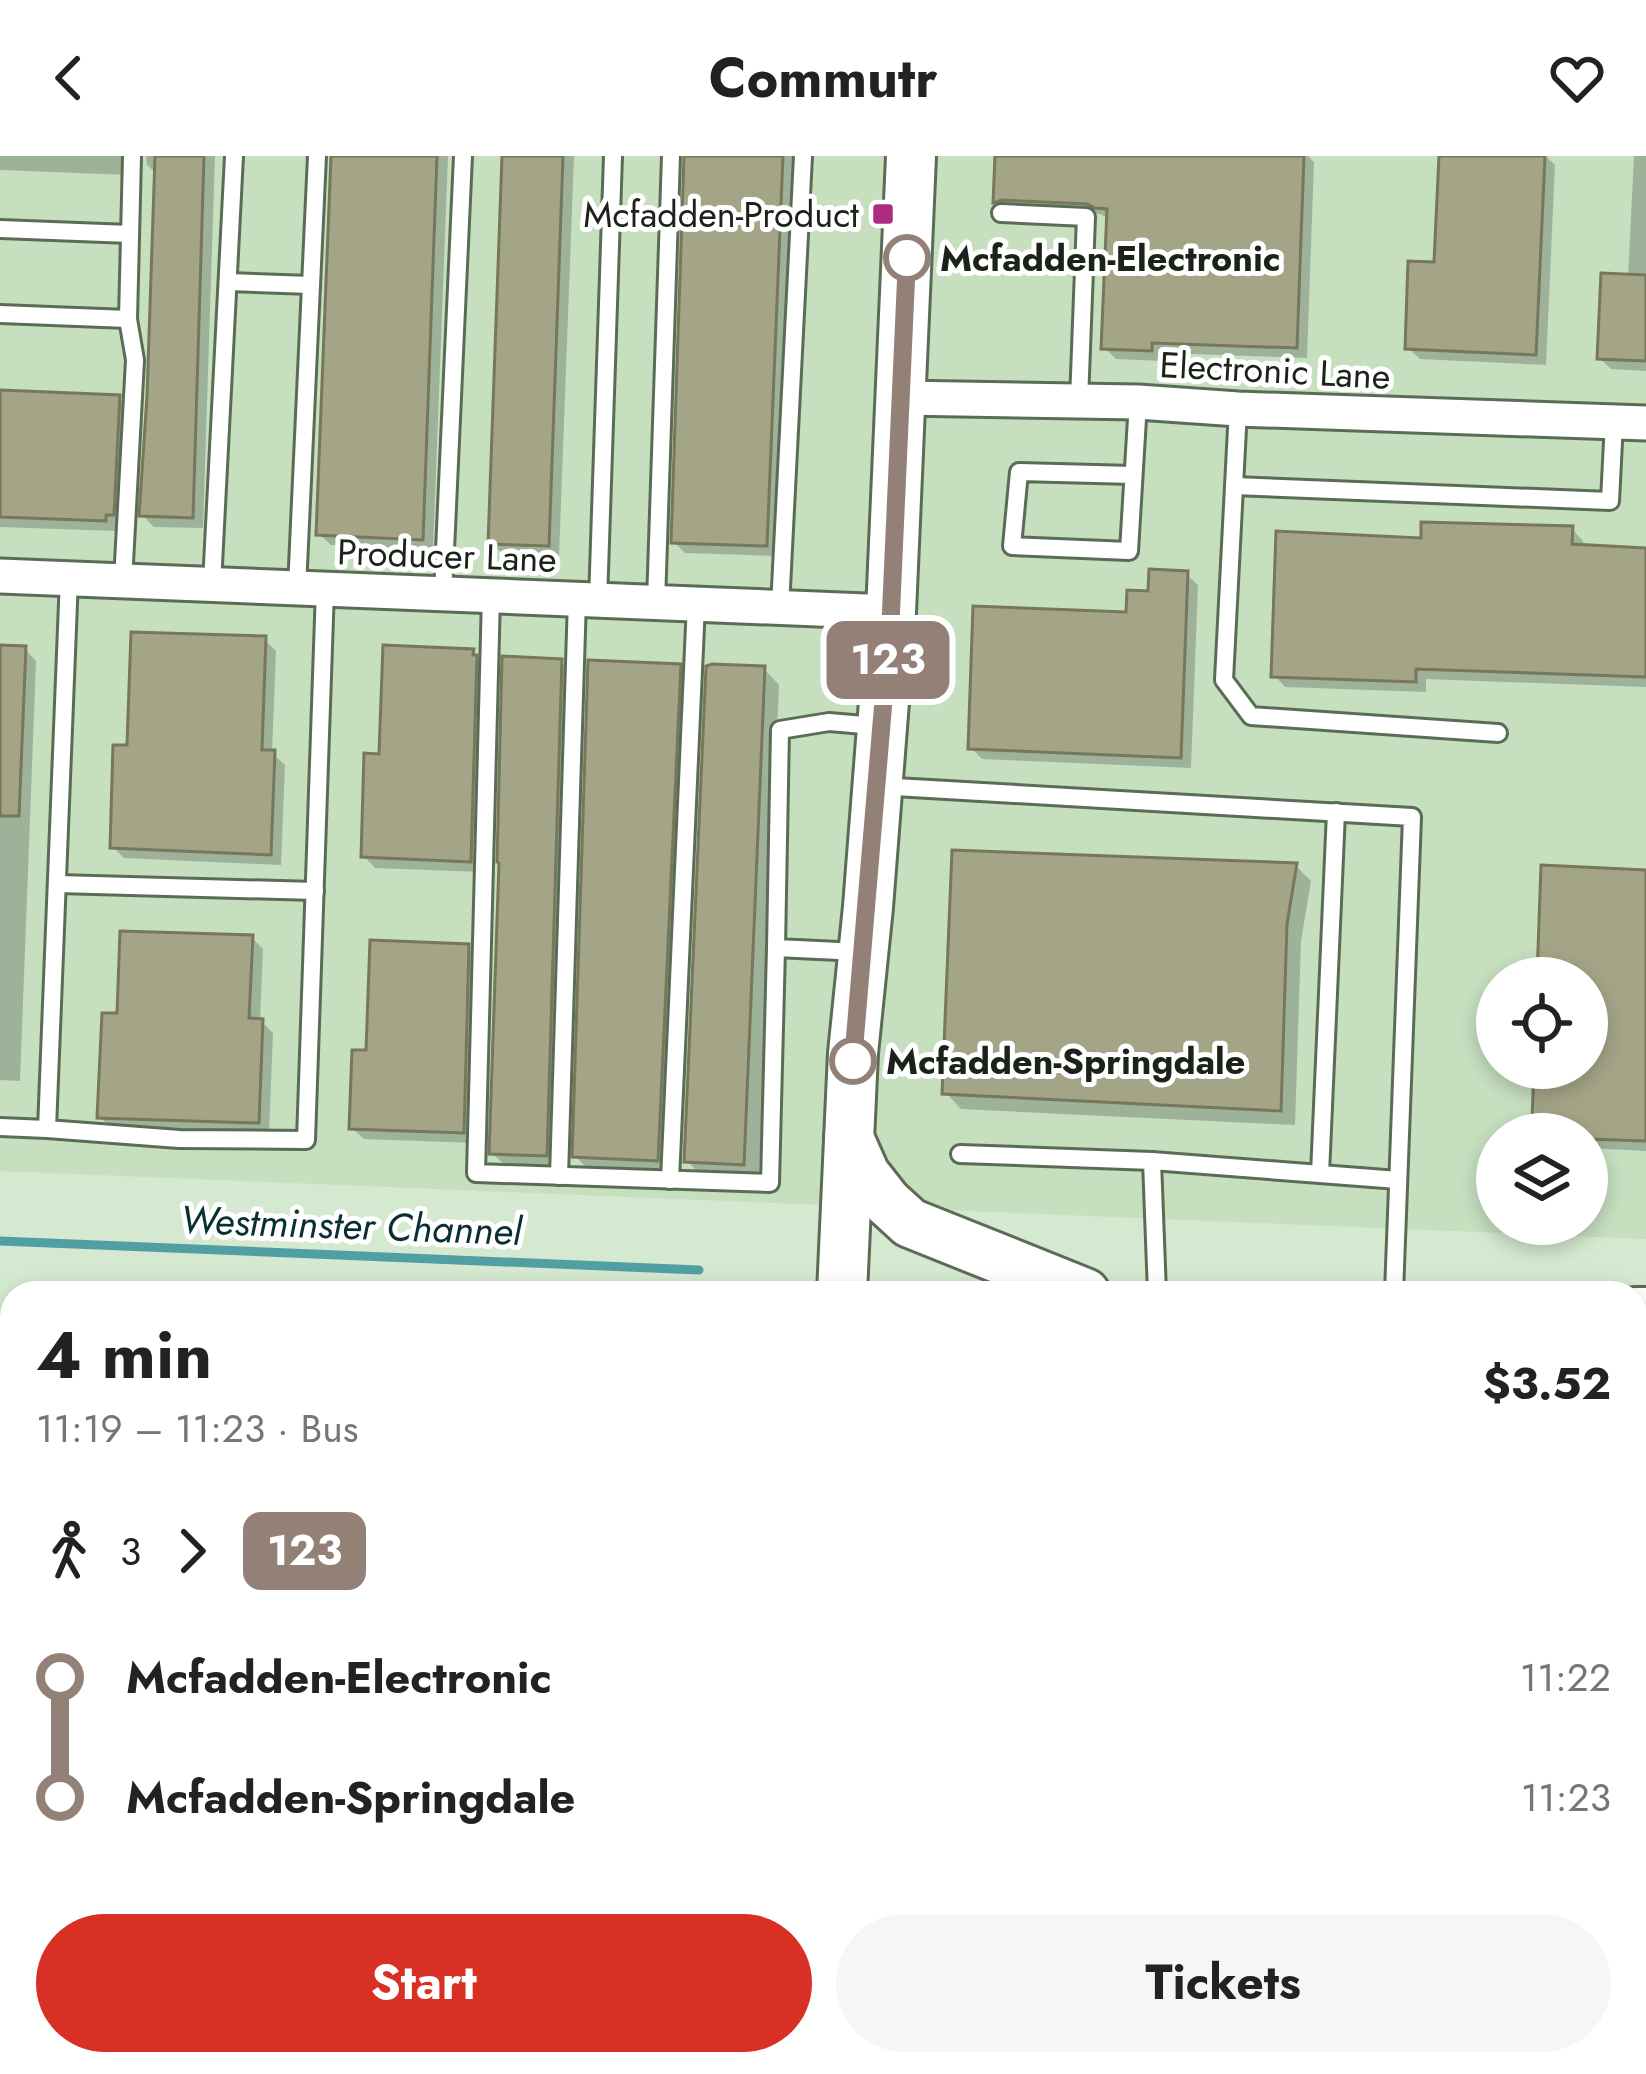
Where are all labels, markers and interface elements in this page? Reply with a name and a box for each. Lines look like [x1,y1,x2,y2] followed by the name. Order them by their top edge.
[709,39,937,117] text: Commutr
[36,45,102,111] icon: back
[1544,45,1610,111] icon: heart
[583,188,859,240] place label: Mcfadden-Product
[870,201,896,227] marker: Mcfadden-Product
[940,232,1281,284] place label: Mcfadden-Electronic
[885,236,929,280] marker: Mcfadden-Electronic
[1158,338,1392,402] street label: Electronic Lane
[336,525,558,585] street label: Producer Lane
[819,621,957,699] line badge: 123
[850,629,926,690] text: 123
[1476,957,1608,1245] map controls
[1476,957,1608,1089] button: locate
[886,1035,1245,1087] place label: Mcfadden-Springdale
[831,1039,875,1083] marker: Mcfadden-Springdale
[1476,1113,1608,1245] button: layers
[179,1191,525,1260] water label: Westminster Channel
[36,1307,212,1403] text: 4 min
[1483,1351,1611,1416] text: $3.52
[36,1400,358,1457] text: 11:19 – 11:23 · Bus
[36,1518,102,1584] icon: walk
[159,1518,225,1584] icon: forward
[267,1520,342,1581] text: 123
[120,1523,141,1580] text: 3
[126,1645,552,1710] text: Mcfadden-Electronic
[1520,1649,1611,1706] text: 11:22
[126,1765,575,1830] text: Mcfadden-Springdale
[1521,1769,1611,1826] text: 11:23
[36,1914,812,2052] button: Start
[836,1914,1611,2052] button: Tickets

